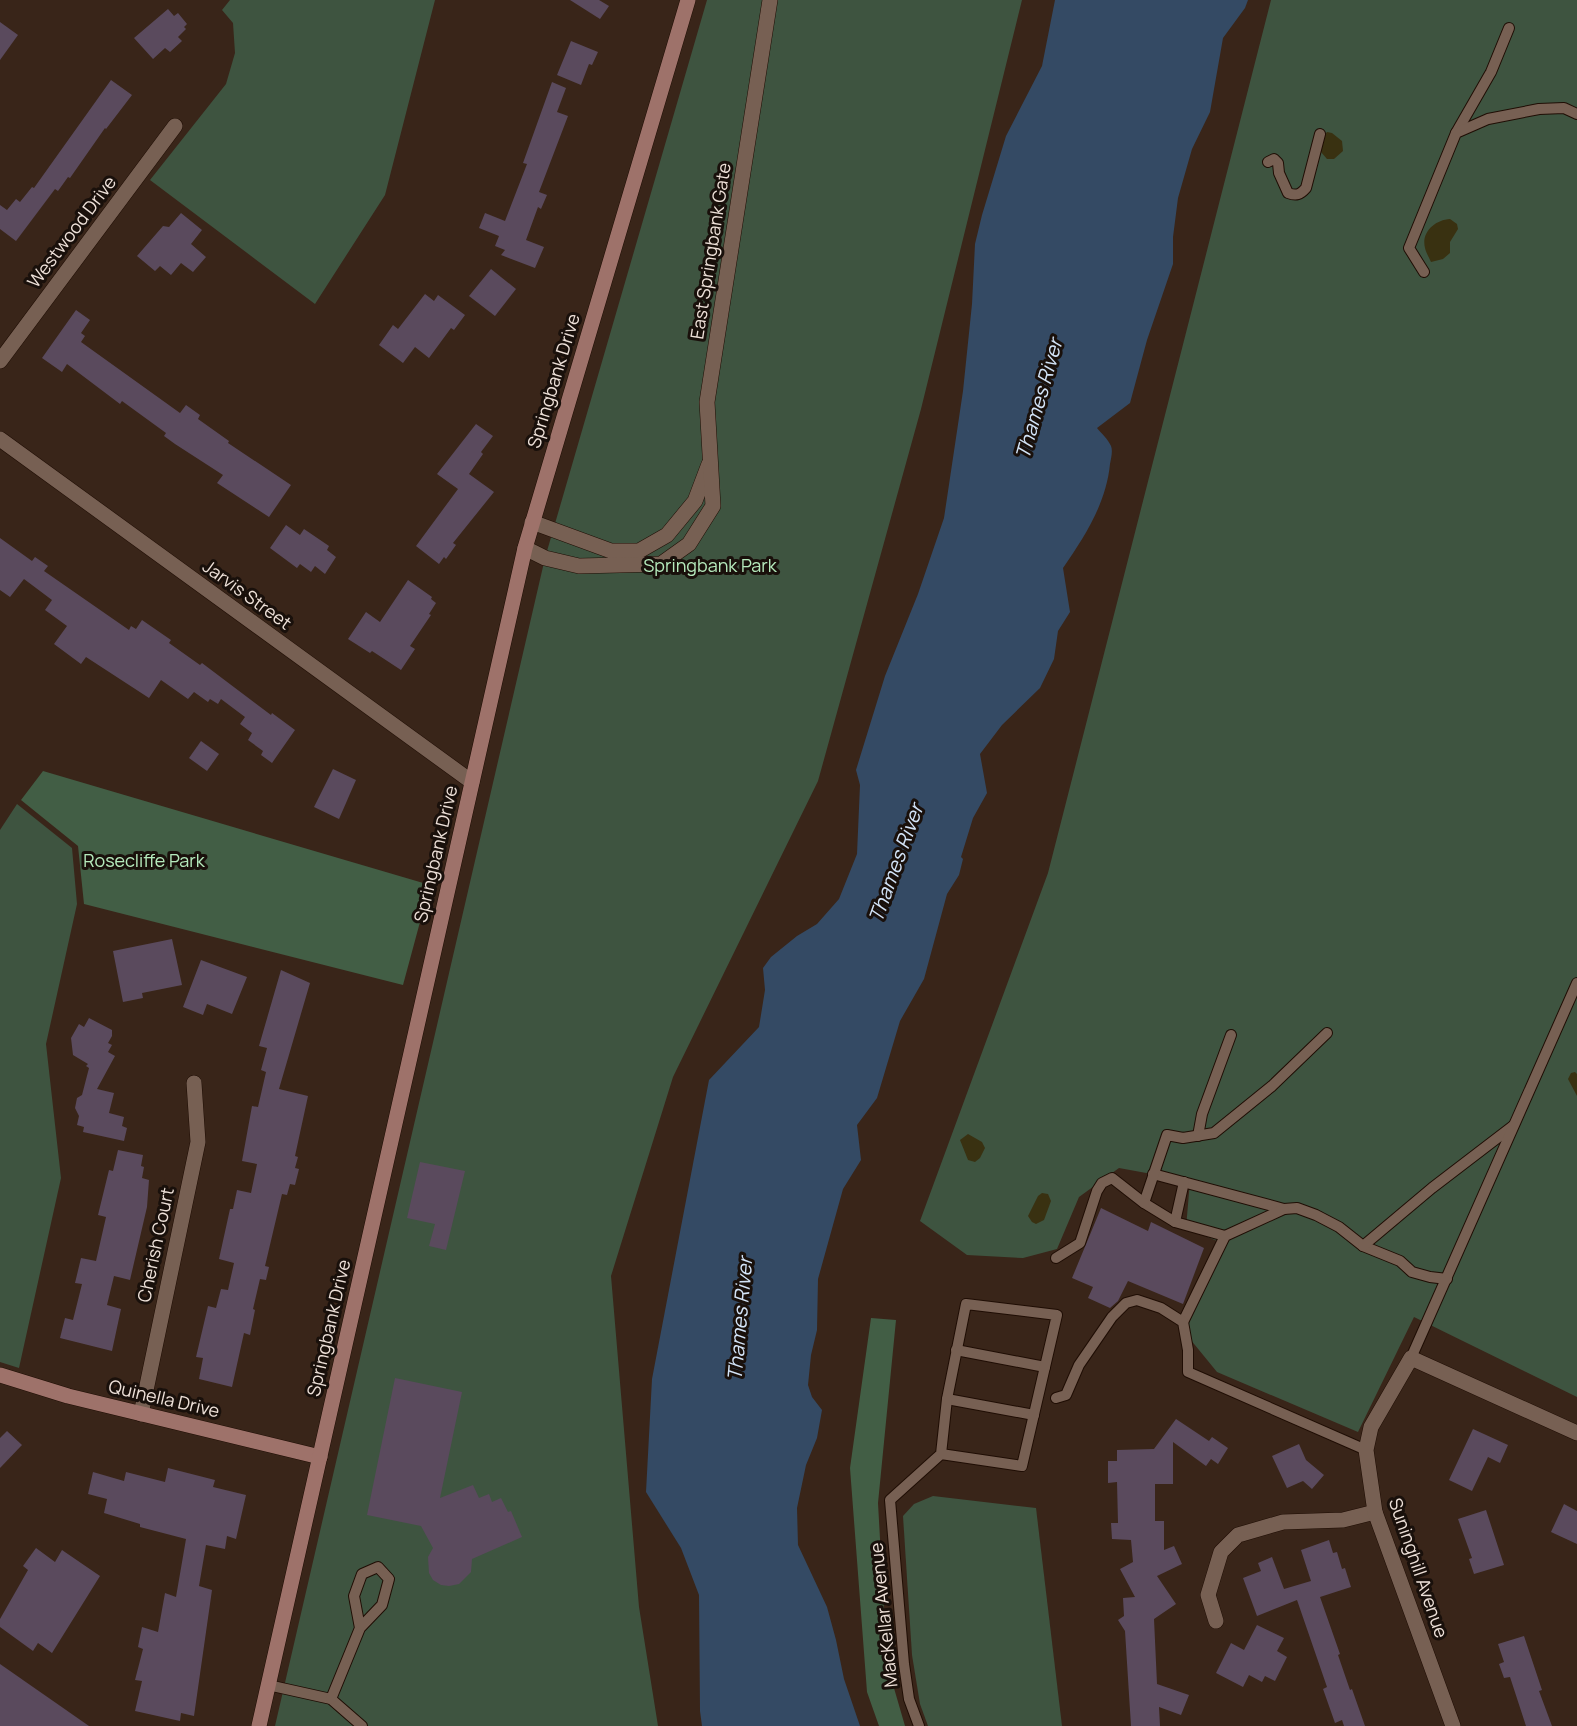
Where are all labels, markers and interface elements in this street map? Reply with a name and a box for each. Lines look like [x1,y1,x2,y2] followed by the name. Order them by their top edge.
[684,161,736,341] street label: East Springbank Gate
[21,171,121,292] street label: Westwood Drive
[521,310,585,451] street label: Springbank Drive
[1008,333,1069,462] water label: Thames River
[643,553,778,577] park label: Springbank Park
[198,554,297,634] street label: Jarvis Street
[408,783,462,925] street label: Springbank Drive
[862,797,930,926] water label: Thames River
[83,848,206,872] park label: Rosecliffe Park
[131,1185,179,1304] street label: Cherish Court
[721,1253,759,1382] water label: Thames River
[301,1257,355,1399] street label: Springbank Drive
[106,1374,222,1422] street label: Quinella Drive
[1384,1494,1454,1641] street label: Suninghill Avenue
[863,1541,903,1689] street label: MacKellar Avenue

